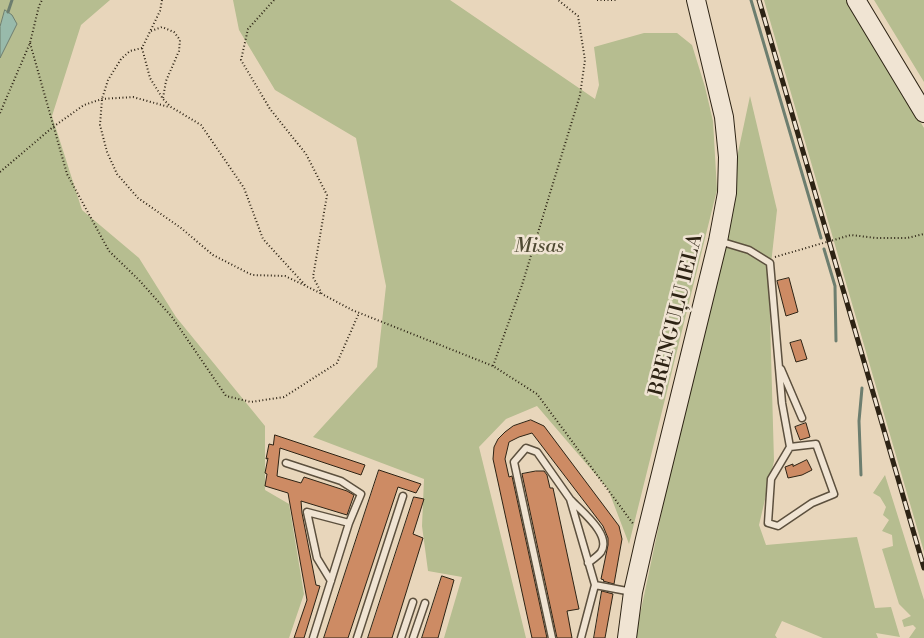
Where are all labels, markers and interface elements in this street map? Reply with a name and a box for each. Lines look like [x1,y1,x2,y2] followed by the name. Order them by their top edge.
[645,231,709,399] street label: BRENGUĻU IELA
[514,235,564,259] park label: Misas

